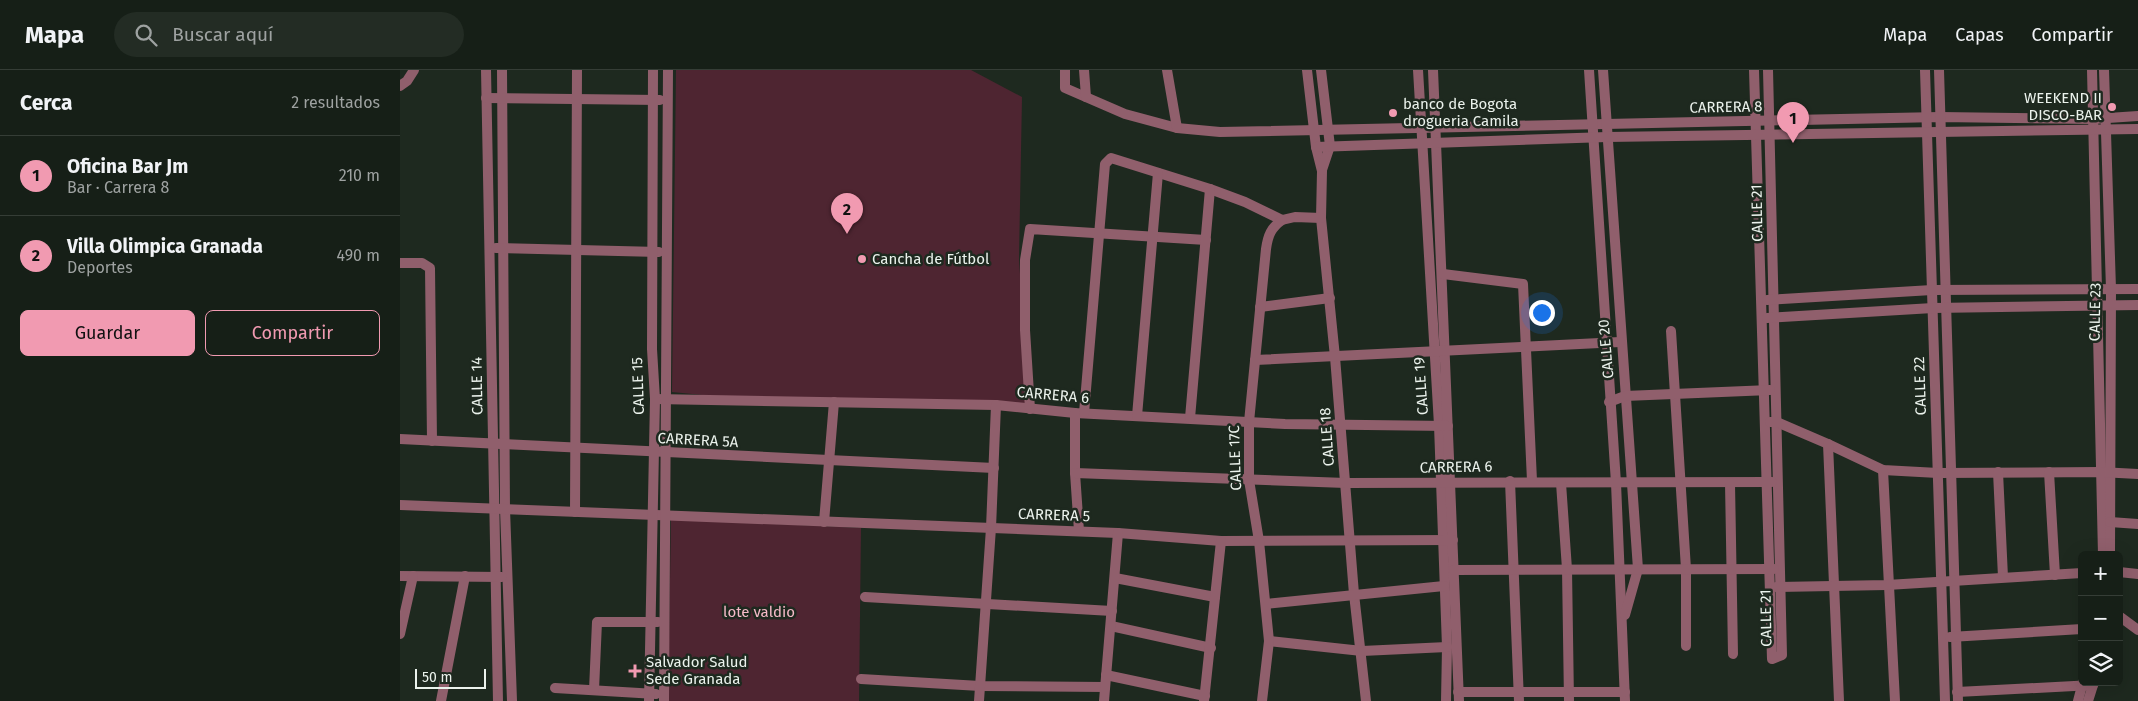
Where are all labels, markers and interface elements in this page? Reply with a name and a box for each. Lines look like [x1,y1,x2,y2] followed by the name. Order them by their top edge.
[114,12,464,57] search box
[25,21,84,49] text: Mapa
[132,21,160,49] icon: search
[172,23,273,46] text: Buscar aquí
[1883,24,1927,46] text: Mapa
[1955,24,2004,46] text: Capas
[2032,24,2113,46] text: Compartir
[2024,89,2102,124] place label: WEEKEND II DISCO-BAR
[20,90,72,116] text: Cerca
[291,93,380,112] text: 2 resultados
[1403,95,1519,130] place label: banco de Bogota drogueria Camila
[1689,97,1763,117] street label: CARRERA 8
[2106,101,2118,113] marker: WEEKEND II DISCO-BAR
[1777,102,1809,143] pin: 1
[1387,107,1399,119] marker: banco de Bogota drogueria Camila
[67,155,188,178] text: Oficina Bar Jm
[32,166,40,185] text: 1
[339,166,380,185] text: 210 m
[67,178,169,197] text: Bar · Carrera 8
[1747,184,1767,242] street label: CALLE 21
[831,193,863,234] pin: 2
[67,235,263,258] text: Villa Olimpica Granada
[32,246,40,265] text: 2
[337,246,380,265] text: 490 m
[872,250,990,268] place label: Cancha de Fútbol
[856,253,868,265] marker: Cancha de Fútbol
[67,258,133,277] text: Deportes
[2085,282,2105,342] street label: CALLE 23
[1529,300,1555,326] your location
[20,310,195,356] button: Guardar
[205,310,380,356] button: Compartir
[1594,318,1618,380] street label: CALLE 20
[1410,356,1432,416] street label: CALLE 19
[1910,356,1930,416] street label: CALLE 22
[467,357,487,415] street label: CALLE 14
[628,357,648,415] street label: CALLE 15
[1016,383,1090,407] street label: CARRERA 6
[1316,407,1338,467] street label: CALLE 18
[1225,424,1245,491] street label: CALLE 17C
[657,429,739,451] street label: CARRERA 5A
[1419,457,1493,477] street label: CARRERA 6
[1018,505,1090,525] street label: CARRERA 5
[2078,551,2123,686] map controls
[2078,551,2123,596] button: +
[1756,589,1776,647] street label: CALLE 21
[2078,596,2123,641] button: −
[723,603,795,621] park label: lote valdio
[2078,641,2123,686] button: layers
[646,653,748,688] place label: Salvador Salud Sede Granada
[628,664,642,678] marker: Salvador Salud Sede Granada
[415,666,486,689] scale bar
[422,669,453,686] text: 50 m

